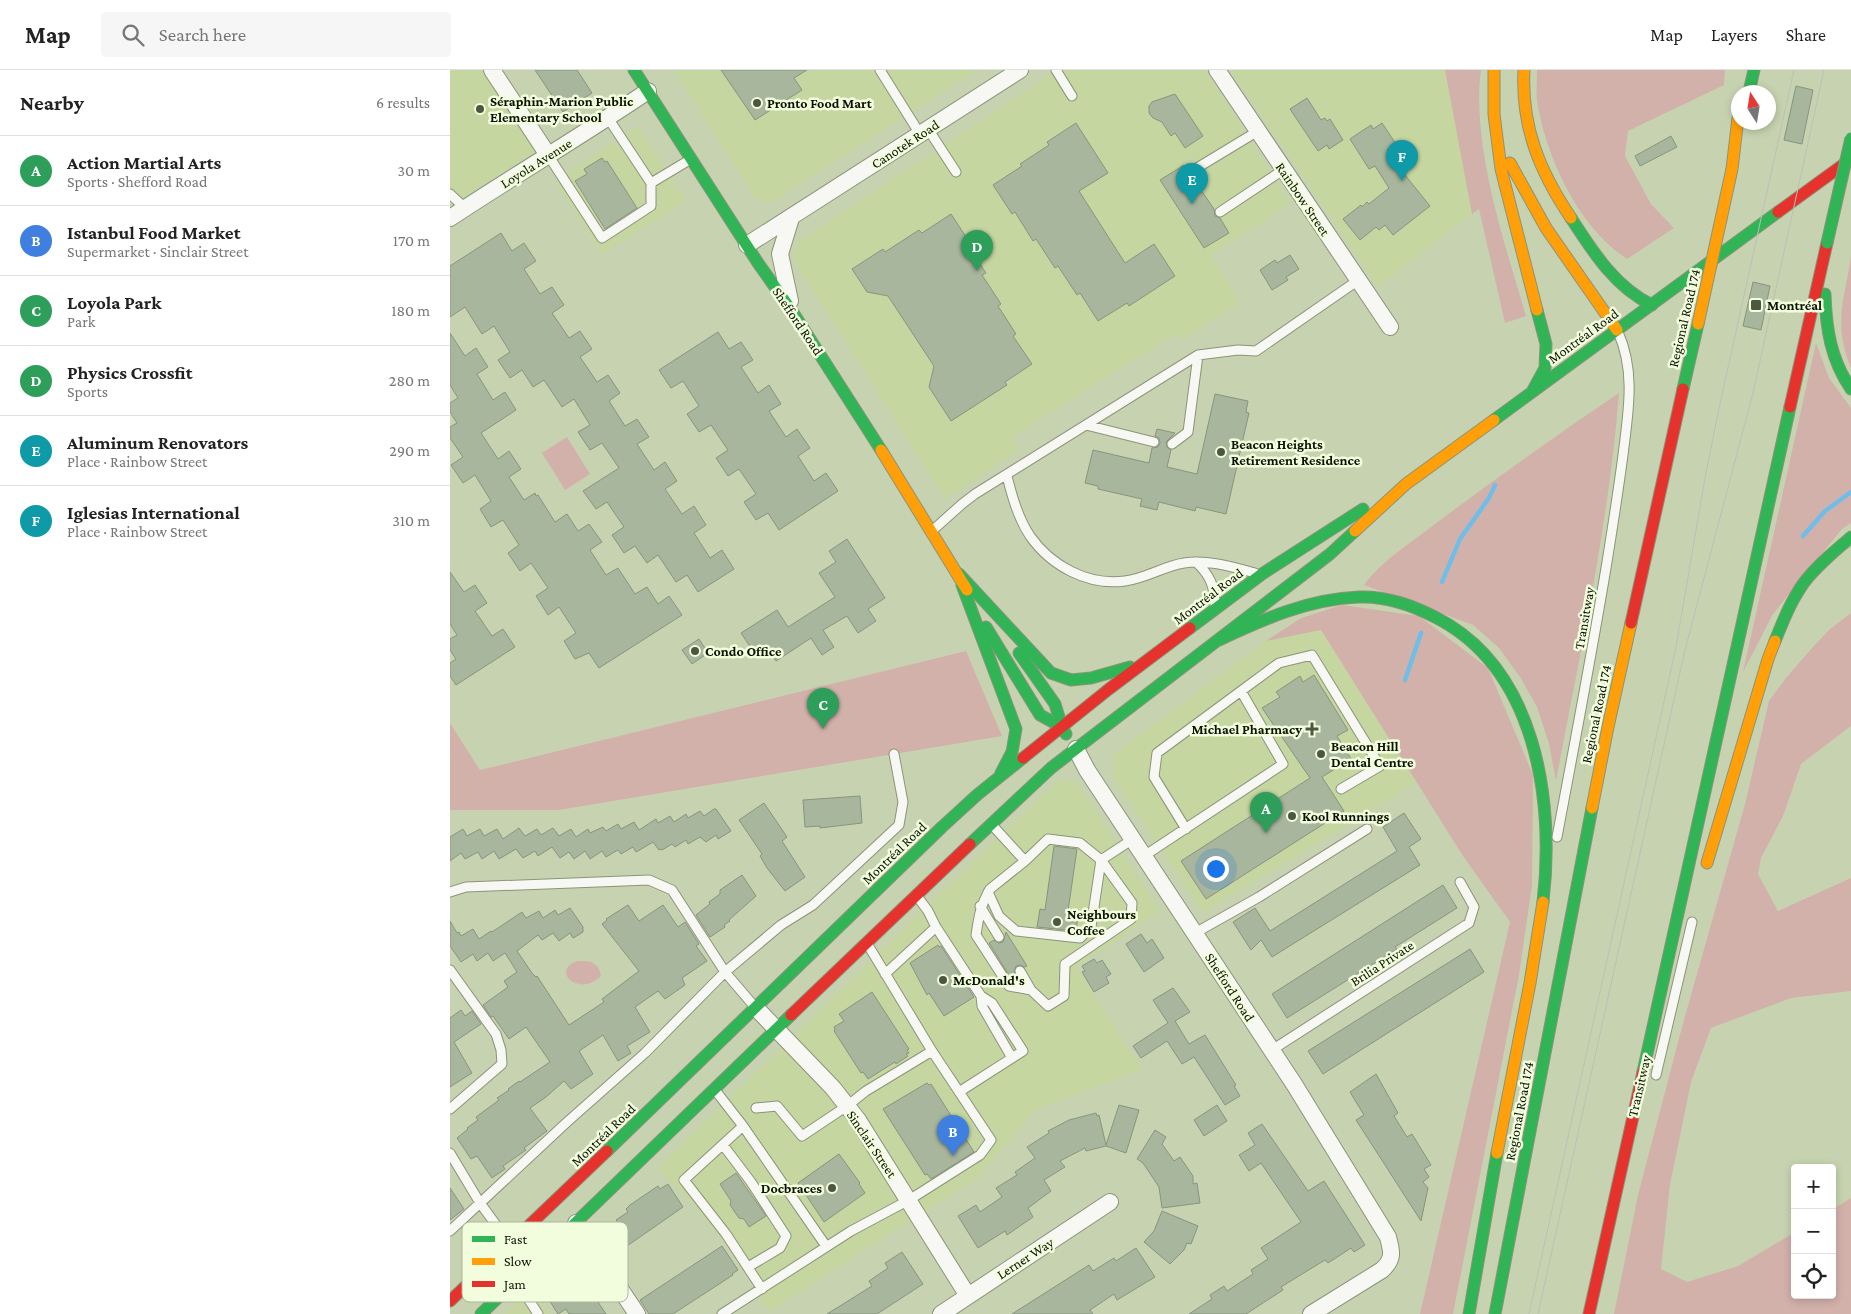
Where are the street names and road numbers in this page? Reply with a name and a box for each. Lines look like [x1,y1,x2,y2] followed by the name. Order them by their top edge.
[868,116,942,172] street label: Canotek Road
[497,135,575,191] street label: Loyola Avenue
[1273,159,1334,239] street label: Rainbow Street
[1665,267,1703,369] street label: Regional Road 174
[769,284,827,359] street label: Shefford Road
[1545,305,1622,367] street label: Montréal Road
[1170,564,1246,627] street label: Montréal Road
[1571,585,1597,650] street label: Transitway
[1578,663,1614,765] street label: Regional Road 174
[859,818,930,887] street label: Montréal Road
[1347,937,1417,989] street label: Brilia Private
[1202,950,1258,1025] street label: Shefford Road
[1624,1053,1654,1119] street label: Transitway
[1502,1060,1536,1162] street label: Regional Road 174
[568,1100,639,1169] street label: Montréal Road
[844,1107,901,1181] street label: Sinclair Street
[994,1233,1057,1282] street label: Lerner Way

